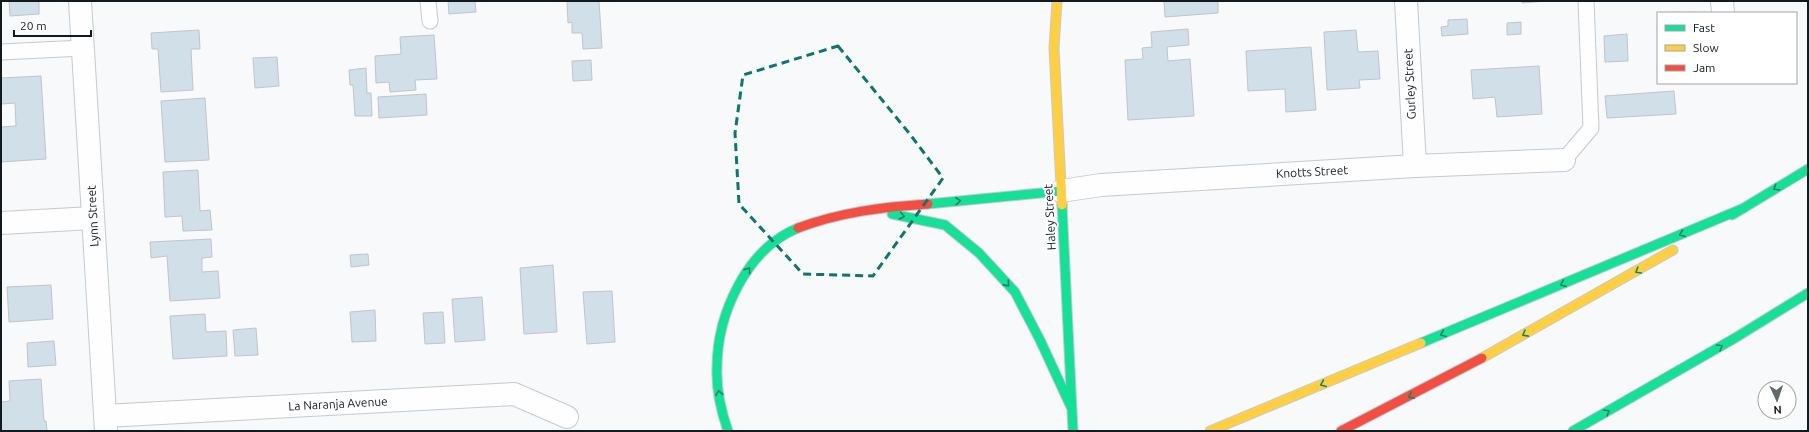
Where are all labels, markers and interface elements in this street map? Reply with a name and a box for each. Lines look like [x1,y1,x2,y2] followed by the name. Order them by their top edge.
[14,12,91,38] scale bar
[1657,12,1797,84] legend
[20,19,47,32] text: 20 m
[1693,21,1715,34] text: Fast
[1693,41,1719,54] text: Slow
[1401,48,1418,120] street label: Gurley Street
[1693,61,1715,74] text: Jam
[1276,163,1349,180] street label: Knotts Street
[1041,183,1058,250] street label: Haley Street
[1773,184,1780,191] one-way arrow
[84,185,101,247] street label: Lynn Street
[955,197,961,206] one-way arrow
[899,211,905,219] one-way arrow
[1679,229,1687,237] one-way arrow
[1635,266,1642,273] one-way arrow
[743,268,750,275] one-way arrow
[1002,279,1010,287] one-way arrow
[1559,279,1567,287] one-way arrow
[1439,329,1447,337] one-way arrow
[1522,329,1529,337] one-way arrow
[1716,344,1723,351] one-way arrow
[1319,380,1326,388] one-way arrow
[1757,380,1797,420] north arrow
[715,390,723,396] one-way arrow
[1407,391,1415,399] one-way arrow
[288,394,388,413] street label: La Naranja Avenue
[1773,404,1782,416] text: N
[1603,409,1610,416] one-way arrow

